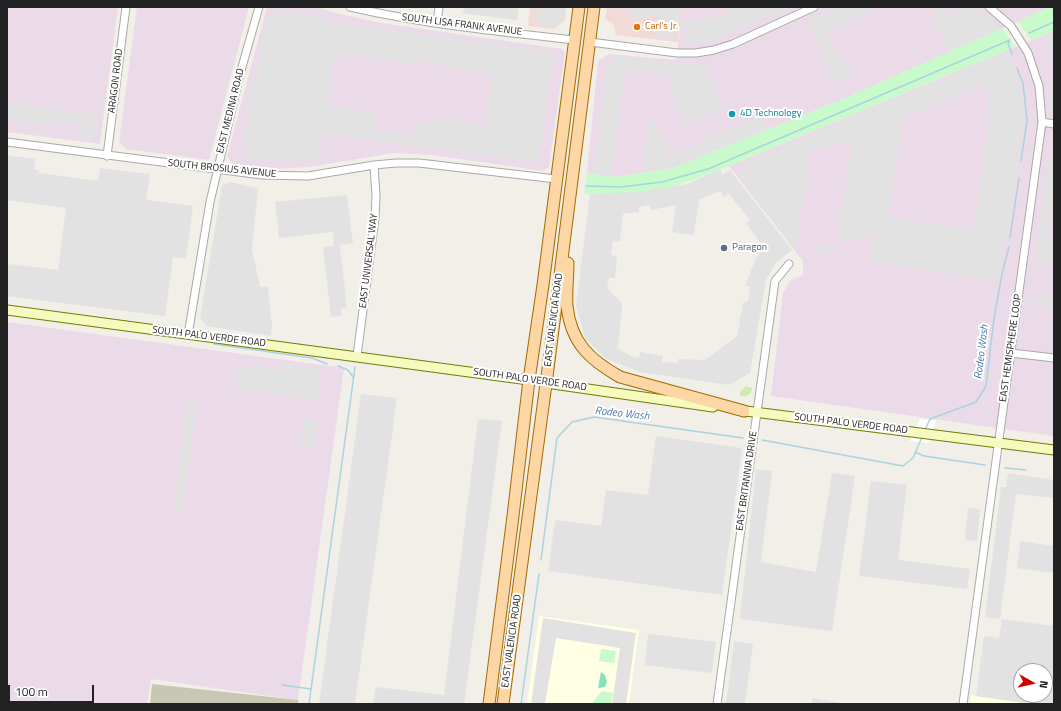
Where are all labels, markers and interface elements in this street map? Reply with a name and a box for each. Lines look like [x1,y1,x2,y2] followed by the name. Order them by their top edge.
[401,12,523,38] street label: SOUTH LISA FRANK AVENUE
[645,21,678,33] place label: Carl's Jr.
[632,22,642,32] marker: Carl's Jr.
[106,48,126,114] street label: ARAGON ROAD
[215,67,247,155] street label: EAST MEDINA ROAD
[740,108,802,120] place label: 4D Technology
[727,109,737,119] marker: 4D Technology
[167,157,277,181] street label: SOUTH BROSIUS AVENUE
[357,213,381,309] street label: EAST UNIVERSAL WAY
[732,242,767,254] place label: Paragon
[719,243,729,253] marker: Paragon
[542,273,566,367] street label: EAST VALENCIA ROAD
[997,293,1025,403] street label: EAST HEMISPHERE LOOP
[152,324,266,350] street label: SOUTH PALO VERDE ROAD
[972,324,992,380] water label: Rodeo Wash
[473,366,587,394] street label: SOUTH PALO VERDE ROAD
[594,405,650,423] water label: Rodeo Wash
[794,411,908,437] street label: SOUTH PALO VERDE ROAD
[734,430,760,532] street label: EAST BRITANNIA DRIVE
[500,594,524,688] street label: EAST VALENCIA ROAD
[1013,663,1053,703] north arrow
[10,677,96,703] scale bar
[1035,680,1052,689] text: N
[15,682,48,701] text: 100 m

